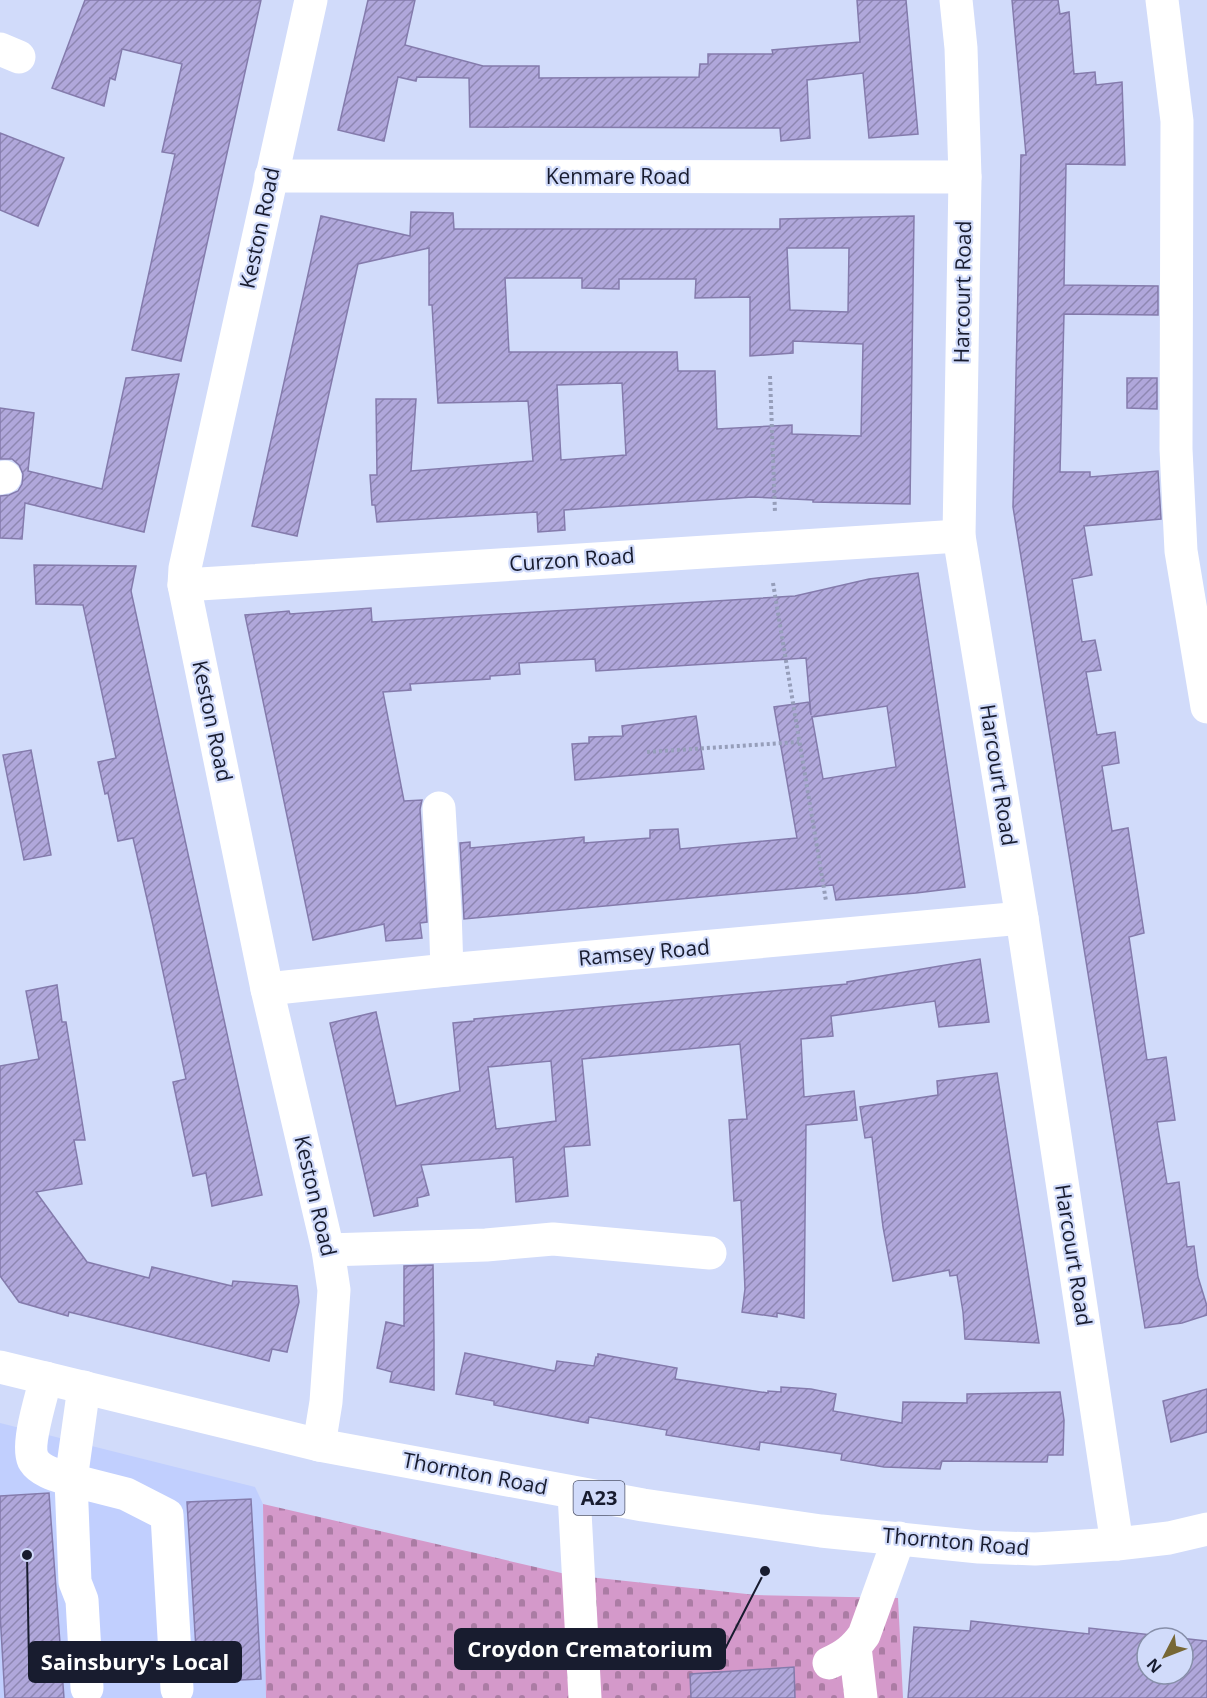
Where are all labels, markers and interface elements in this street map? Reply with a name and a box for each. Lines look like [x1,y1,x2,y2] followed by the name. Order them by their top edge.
[546,162,690,190] street label: Kenmare Road
[233,165,286,291] street label: Keston Road
[947,220,977,364] street label: Harcourt Road
[508,541,636,577] street label: Curzon Road
[186,658,239,784] street label: Keston Road
[974,702,1024,848] street label: Harcourt Road
[577,932,711,972] street label: Ramsey Road
[288,1133,343,1259] street label: Keston Road
[1049,1182,1099,1328] street label: Harcourt Road
[400,1445,550,1501] street label: Thornton Road
[574,1481,624,1515] road number: A23
[882,1521,1031,1561] street label: Thornton Road
[1135,1626,1195,1686] north arrow
[455,1629,725,1669] callout: Croydon Crematorium
[467,1633,713,1663] text: Croydon Crematorium
[29,1642,241,1682] callout: Sainsbury's Local
[41,1646,229,1676] text: Sainsbury's Local
[1141,1654,1166,1678] text: N

